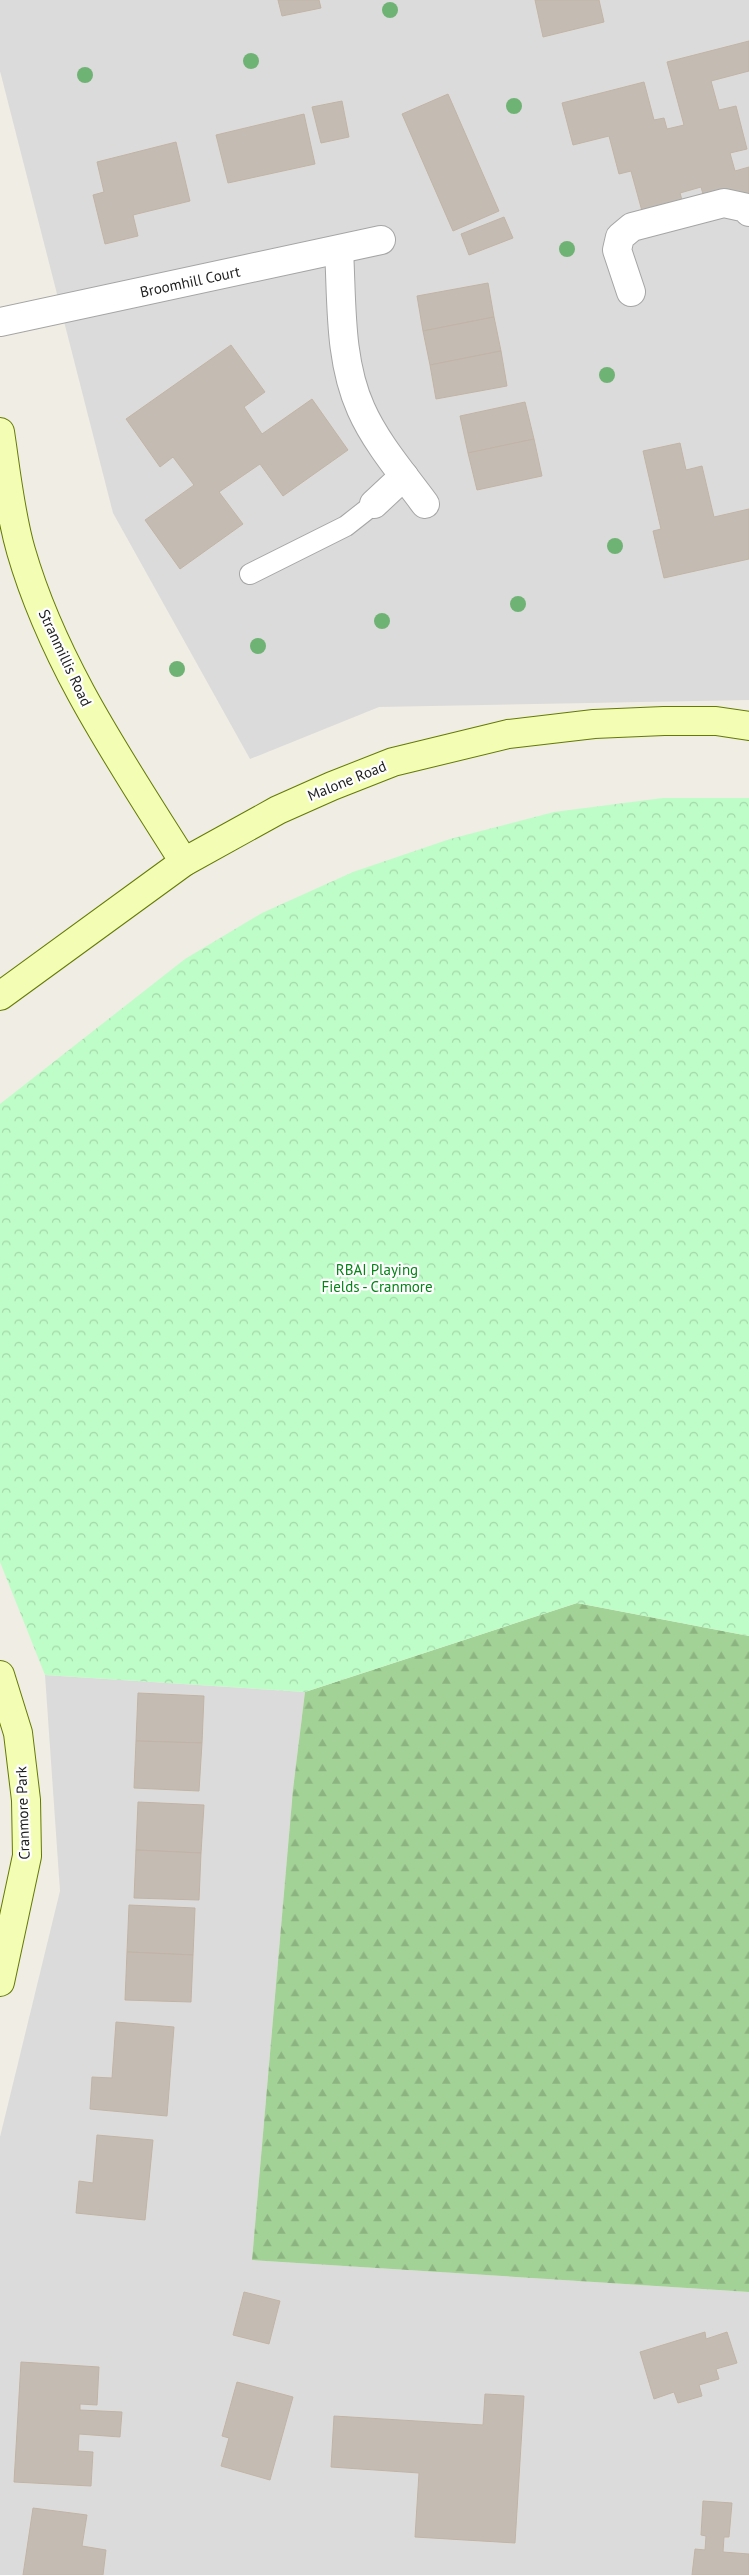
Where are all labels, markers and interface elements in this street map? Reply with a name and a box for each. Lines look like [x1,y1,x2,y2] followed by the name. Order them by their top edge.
[138,262,242,301] street label: Broomhill Court
[35,606,96,709] street label: Stranmillis Road
[305,756,389,805] street label: Malone Road
[321,1260,433,1296] park label: RBAI Playing Fields - Cranmore
[11,1765,34,1860] street label: Cranmore Park

